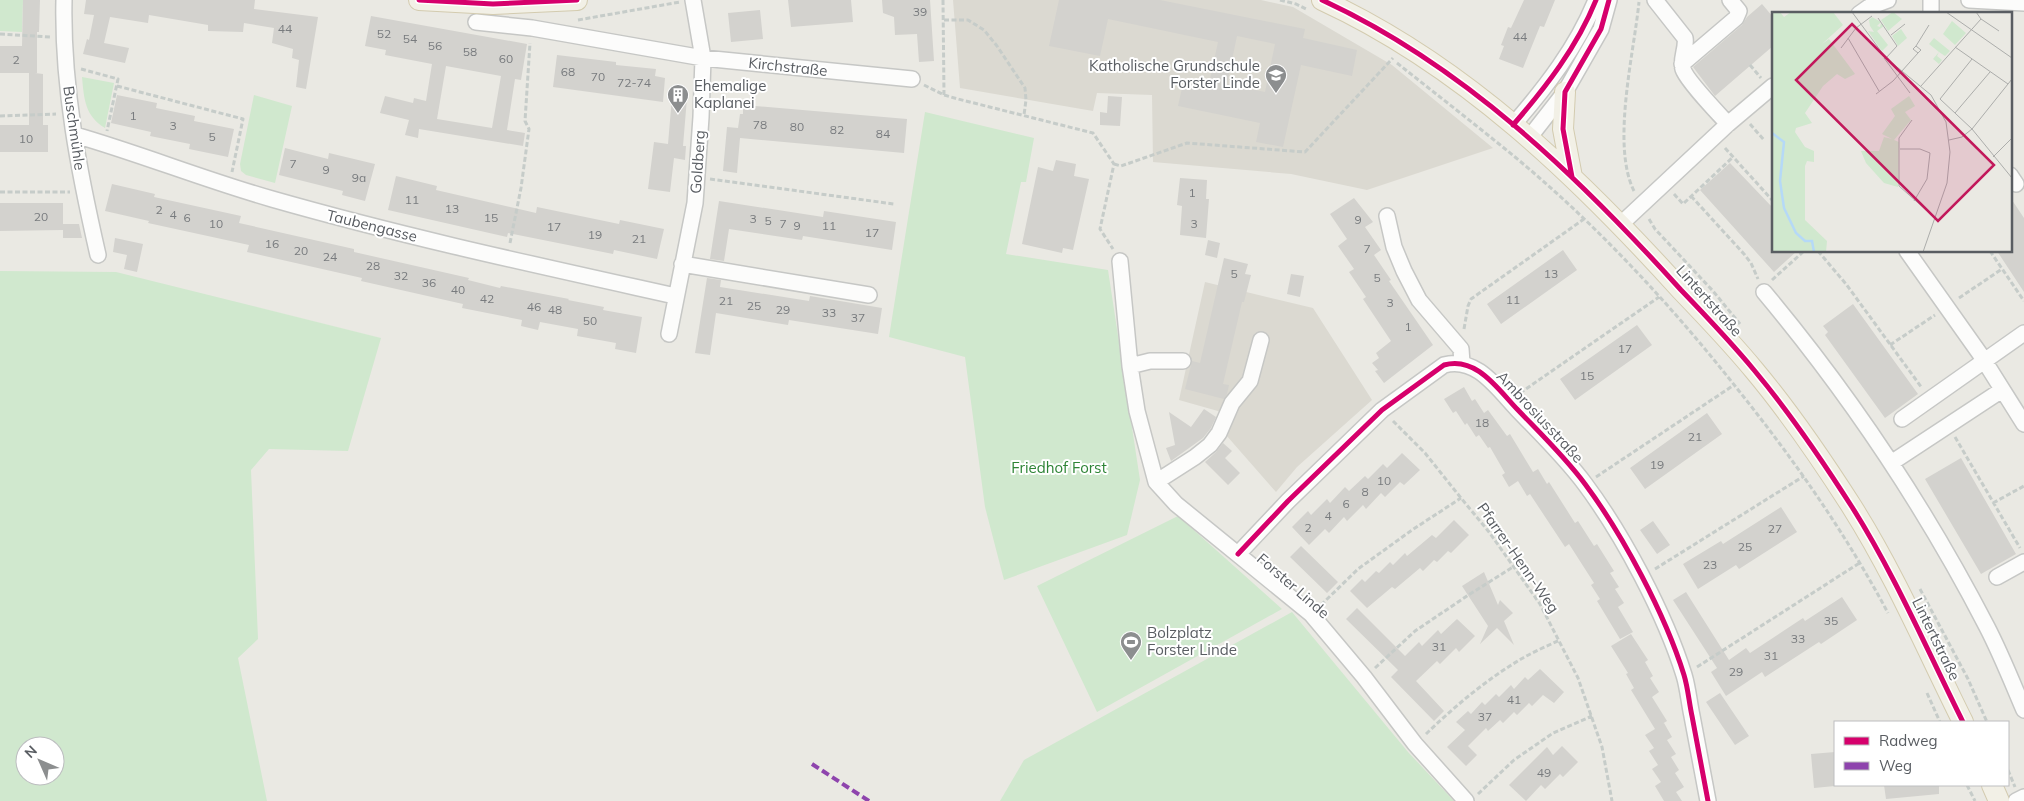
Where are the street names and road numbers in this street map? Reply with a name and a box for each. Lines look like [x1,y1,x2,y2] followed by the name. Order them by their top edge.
[748,53,828,80] street label: Kirchstraße
[59,85,90,171] street label: Buschmühle
[686,130,709,194] street label: Goldberg
[325,205,419,246] street label: Taubengasse
[1672,261,1746,340] street label: Lintertstraße
[1493,367,1588,467] street label: Ambrosiusstraße
[1473,499,1564,616] street label: Pfarrer-Henn-Weg
[1253,549,1333,622] street label: Forster Linde
[1908,594,1965,683] street label: Lintertstraße

